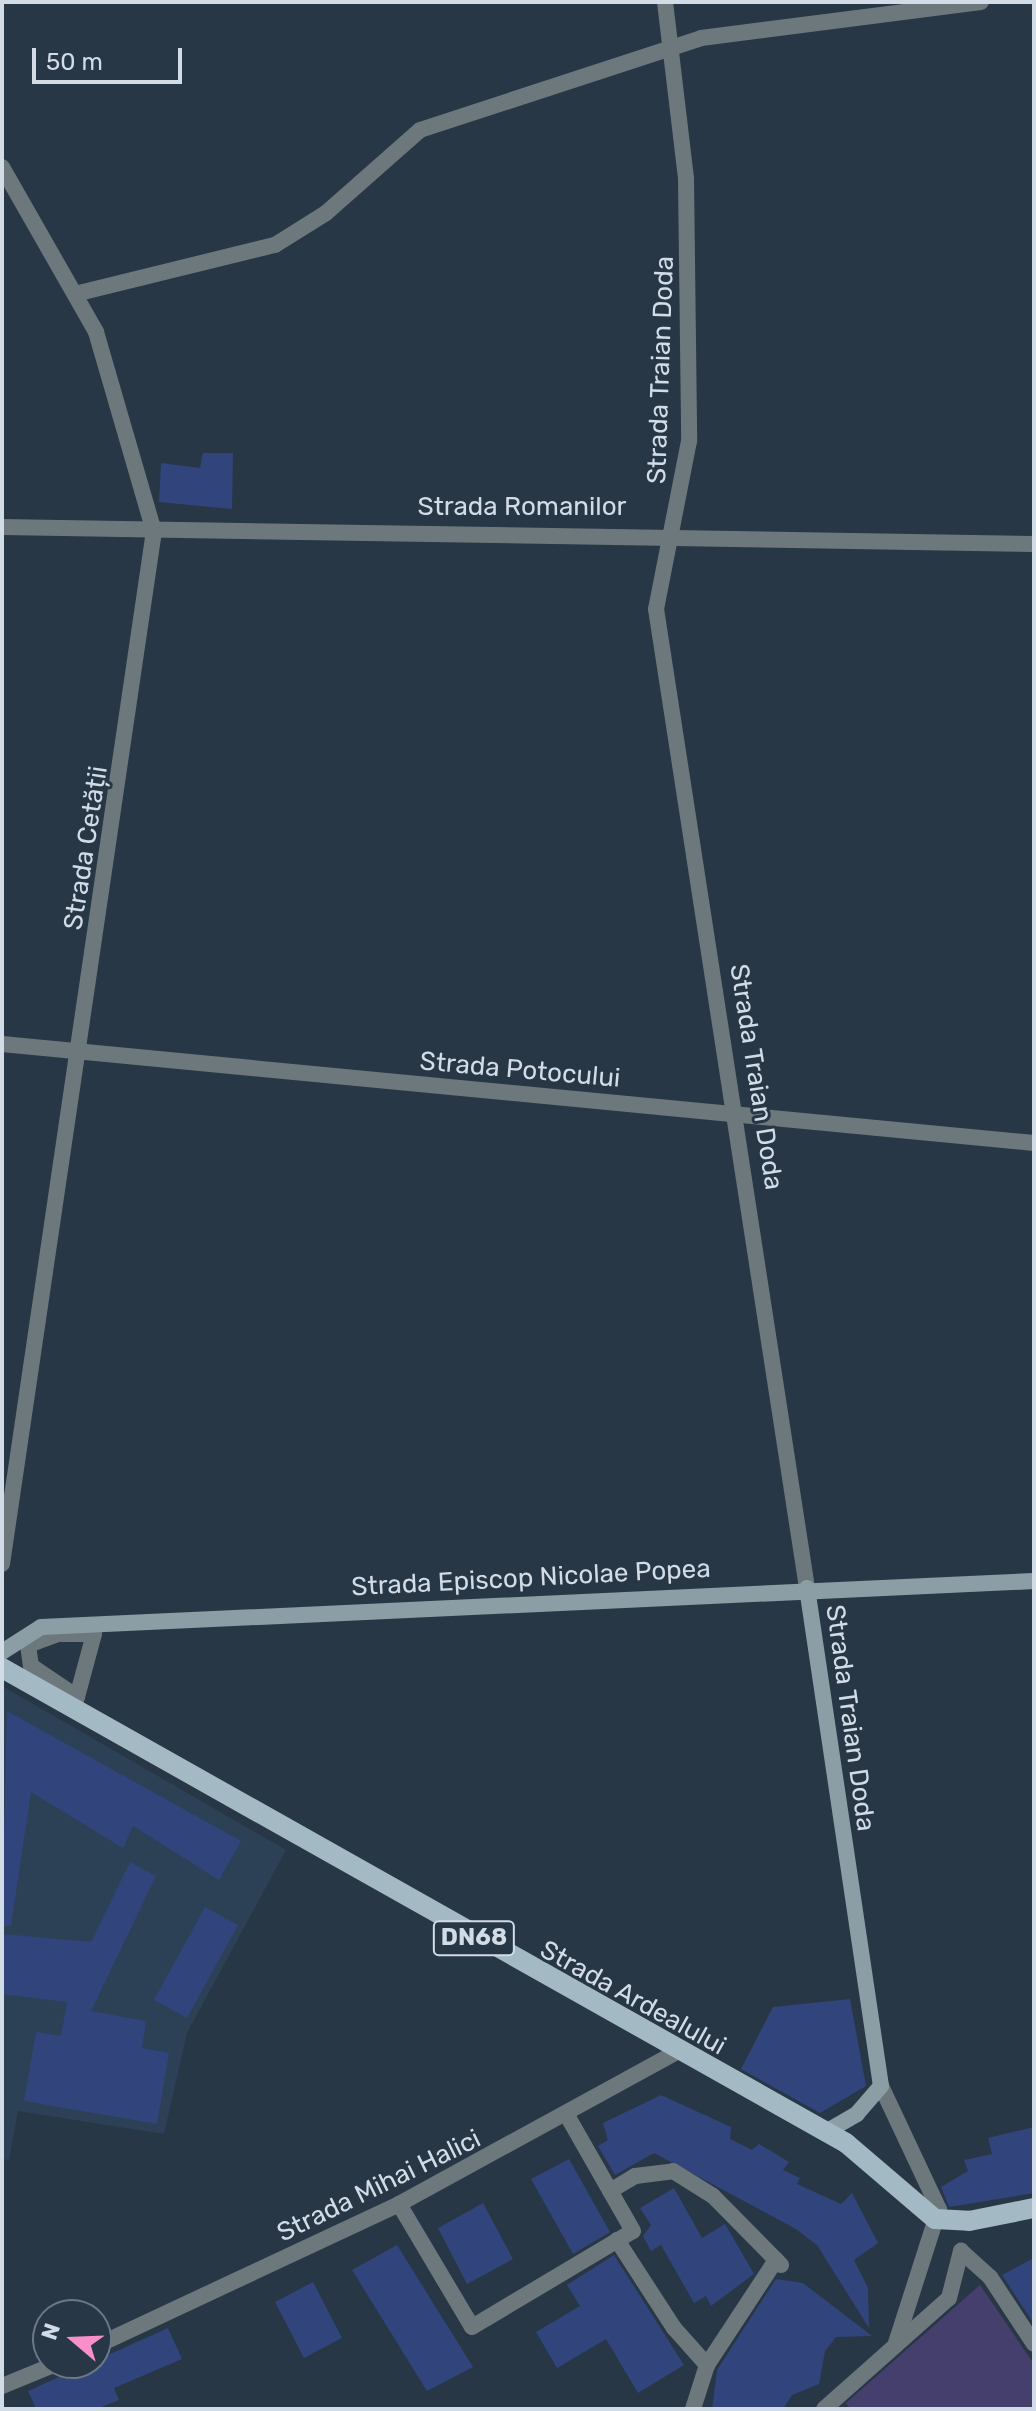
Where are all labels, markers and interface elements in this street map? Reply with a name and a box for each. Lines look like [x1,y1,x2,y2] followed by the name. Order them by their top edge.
[36,32,186,82] scale bar
[46,48,103,76] text: 50 m
[641,255,681,485] street label: Strada Traian Doda
[418,491,626,523] street label: Strada Romanilor
[58,764,114,932] street label: Strada Cetății
[723,962,789,1192] street label: Strada Traian Doda
[418,1046,622,1094] street label: Strada Potocului
[351,1553,711,1603] street label: Strada Episcop Nicolae Popea
[819,1602,881,1834] street label: Strada Traian Doda
[432,1918,516,1958] road number: DN68
[534,1934,732,2062] street label: Strada Ardealului
[272,2123,486,2249] street label: Strada Mihai Halici
[32,2299,112,2379] north arrow
[35,2320,66,2344] text: N

